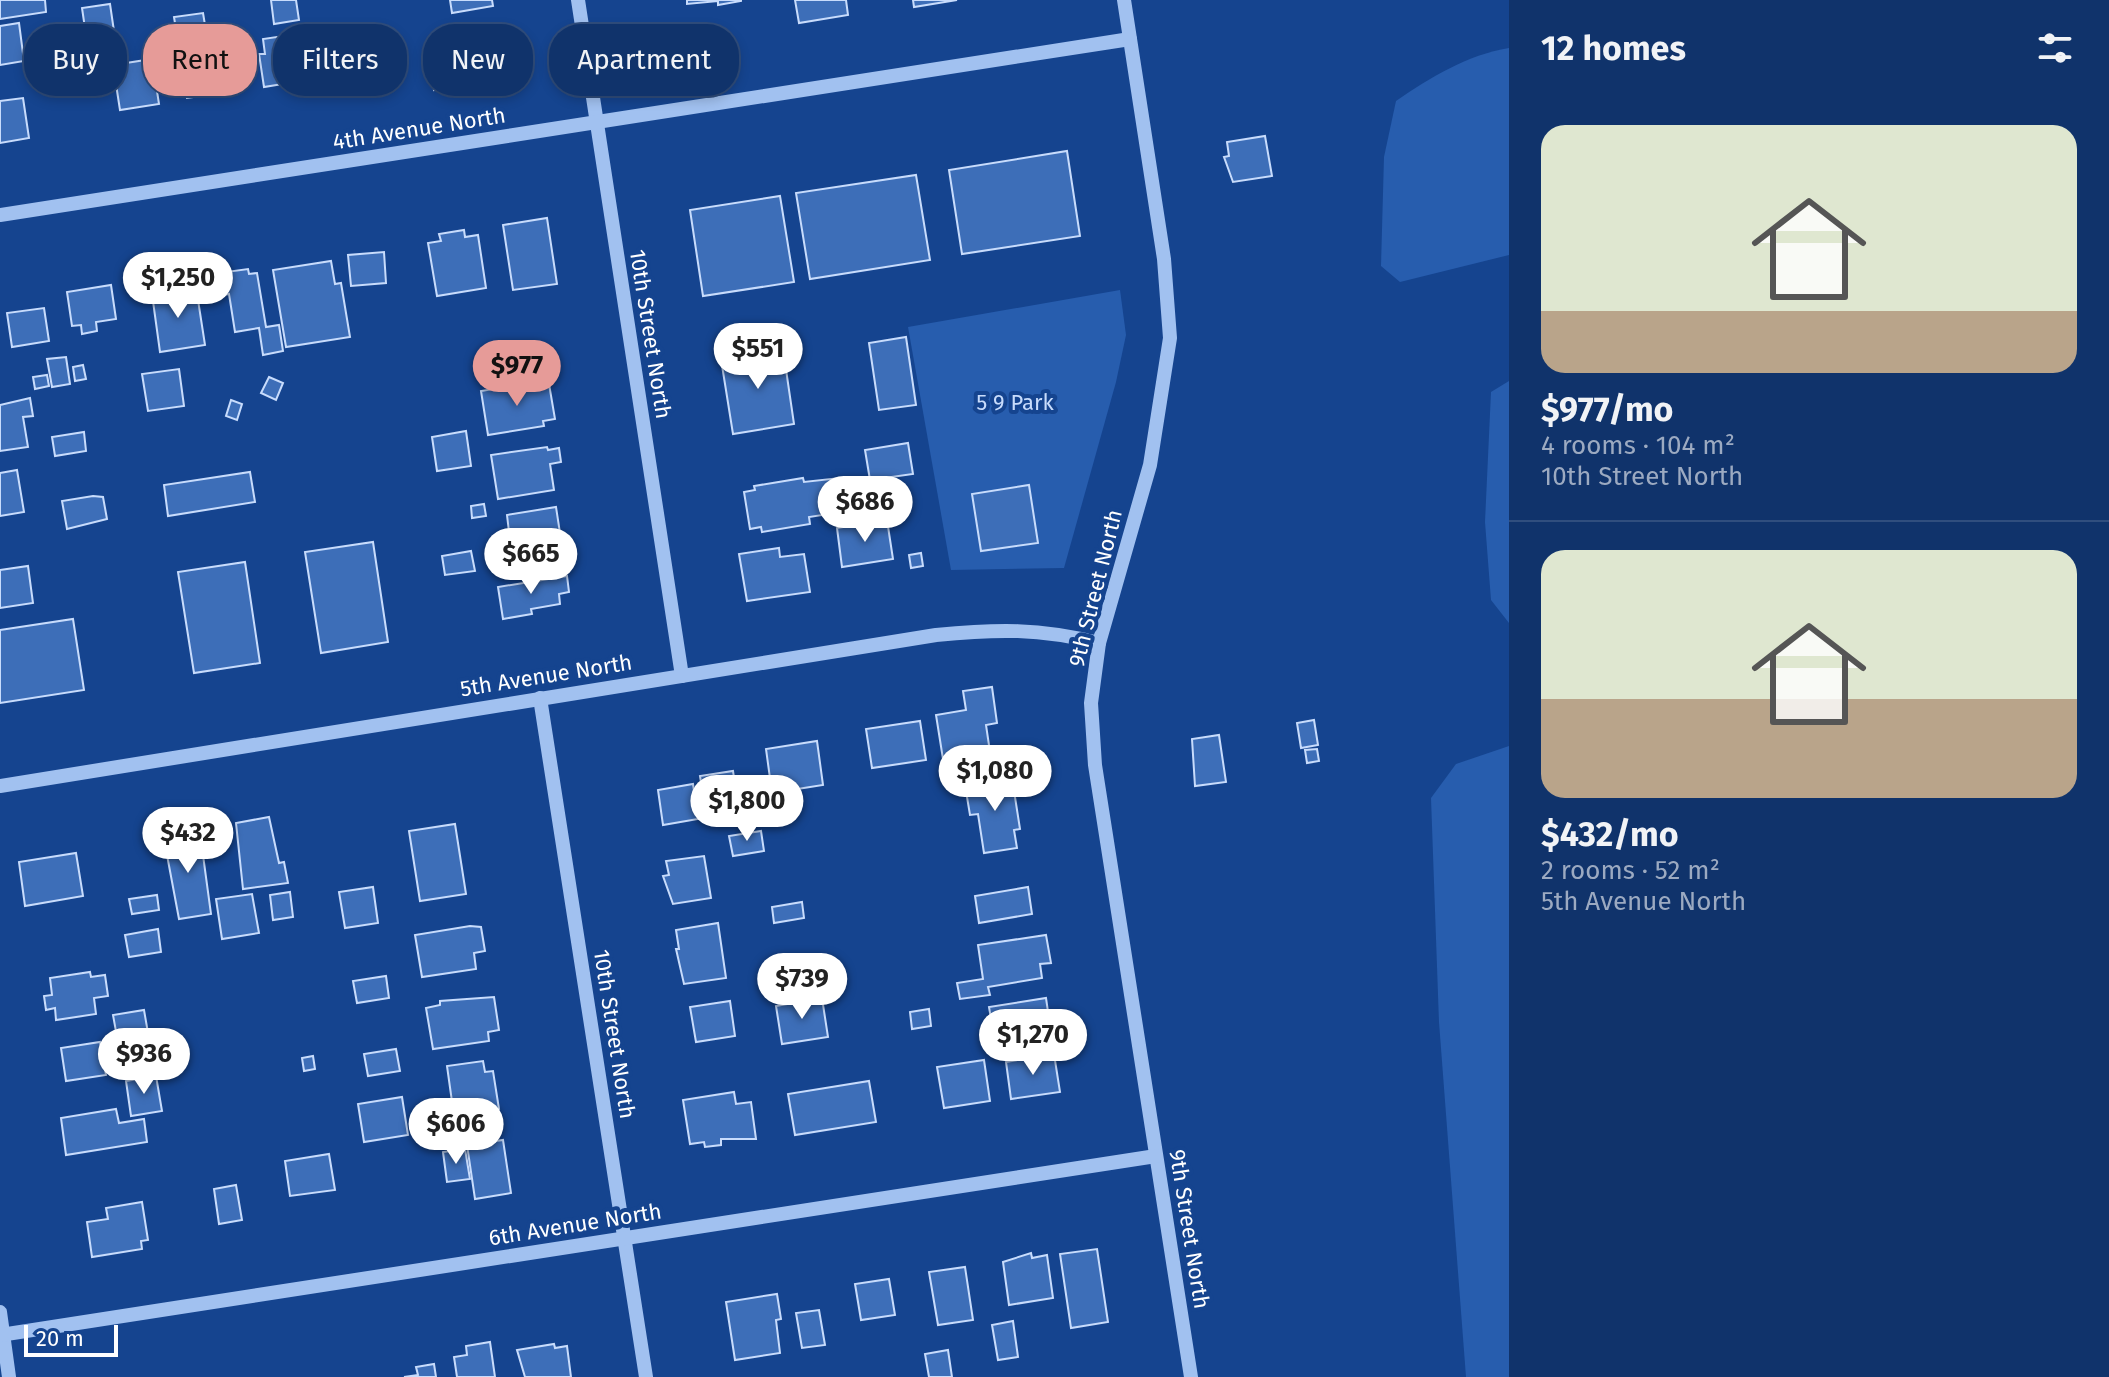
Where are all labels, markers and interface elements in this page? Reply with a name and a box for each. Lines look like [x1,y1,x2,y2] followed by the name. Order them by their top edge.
[24,24,127,96] chip: Buy
[143,24,257,96] chip: Rent
[273,24,407,96] chip: Filters
[423,24,533,96] chip: New
[549,24,739,96] chip: Apartment
[2033,26,2077,70] icon: filters
[1541,28,1686,69] text: 12 homes
[331,102,507,155] street label: 4th Avenue North
[1737,177,1881,321] icon: home
[624,247,677,421] street label: 10th Street North
[113,252,243,320] pin: $1,250
[141,262,215,293] text: $1,250
[711,323,805,391] pin: $551
[732,333,784,364] text: $551
[470,340,564,408] pin: $977
[491,350,543,381] text: $977
[976,389,1054,416] park label: 5 9 Park
[1541,389,1673,430] text: $977/mo
[1541,430,1735,461] text: 4 rooms · 104 m²
[1541,461,1743,492] text: 10th Street North
[818,476,912,544] pin: $686
[836,486,894,517] text: $686
[1063,507,1128,669] street label: 9th Street North
[484,528,578,596] pin: $665
[502,538,560,569] text: $665
[1737,602,1881,746] icon: home
[458,649,634,702] street label: 5th Avenue North
[930,745,1060,813] pin: $1,080
[957,755,1033,786] text: $1,080
[682,775,812,843] pin: $1,800
[708,785,786,816] text: $1,800
[141,807,235,875] pin: $432
[1541,814,1679,855] text: $432/mo
[160,817,216,848] text: $432
[1541,855,1720,886] text: 2 rooms · 52 m²
[1541,886,1746,917] text: 5th Avenue North
[588,947,641,1121] street label: 10th Street North
[755,953,849,1021] pin: $739
[775,963,829,994] text: $739
[968,1009,1098,1077] pin: $1,270
[997,1019,1069,1050] text: $1,270
[97,1028,191,1096] pin: $936
[116,1038,172,1069] text: $936
[409,1098,503,1166] pin: $606
[427,1108,485,1139] text: $606
[1164,1147,1215,1311] street label: 9th Street North
[487,1198,663,1251] street label: 6th Avenue North
[24,1321,118,1357] scale bar
[36,1325,84,1352] text: 20 m

